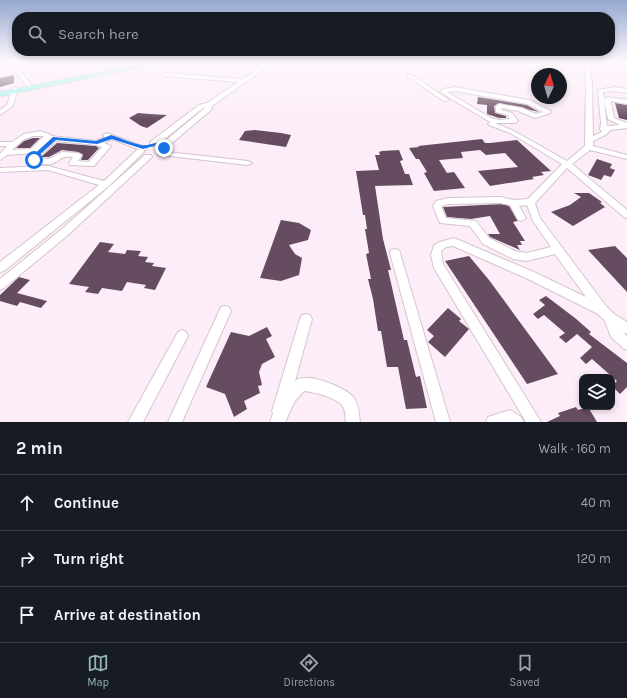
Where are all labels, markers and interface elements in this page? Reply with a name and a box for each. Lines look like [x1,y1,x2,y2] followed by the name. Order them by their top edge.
[12,12,615,56] search box
[26,23,48,45] icon: search
[58,25,139,43] text: Search here
[531,68,567,104] north arrow
[155,139,173,157] route end
[25,151,43,169] route start
[579,374,615,410] map controls
[579,374,615,410] button: layers
[16,438,63,458] text: 2 min
[538,441,611,456] text: Walk · 160 m
[16,492,38,514] icon: ahead
[54,494,119,512] text: Continue
[581,495,611,510] text: 40 m
[16,548,38,570] icon: right
[54,550,124,568] text: Turn right
[576,551,611,566] text: 120 m
[16,604,38,626] icon: arrive
[54,606,201,624] text: Arrive at destination
[87,652,109,689] tab: Map
[283,652,335,689] tab: Directions
[509,652,540,689] tab: Saved

